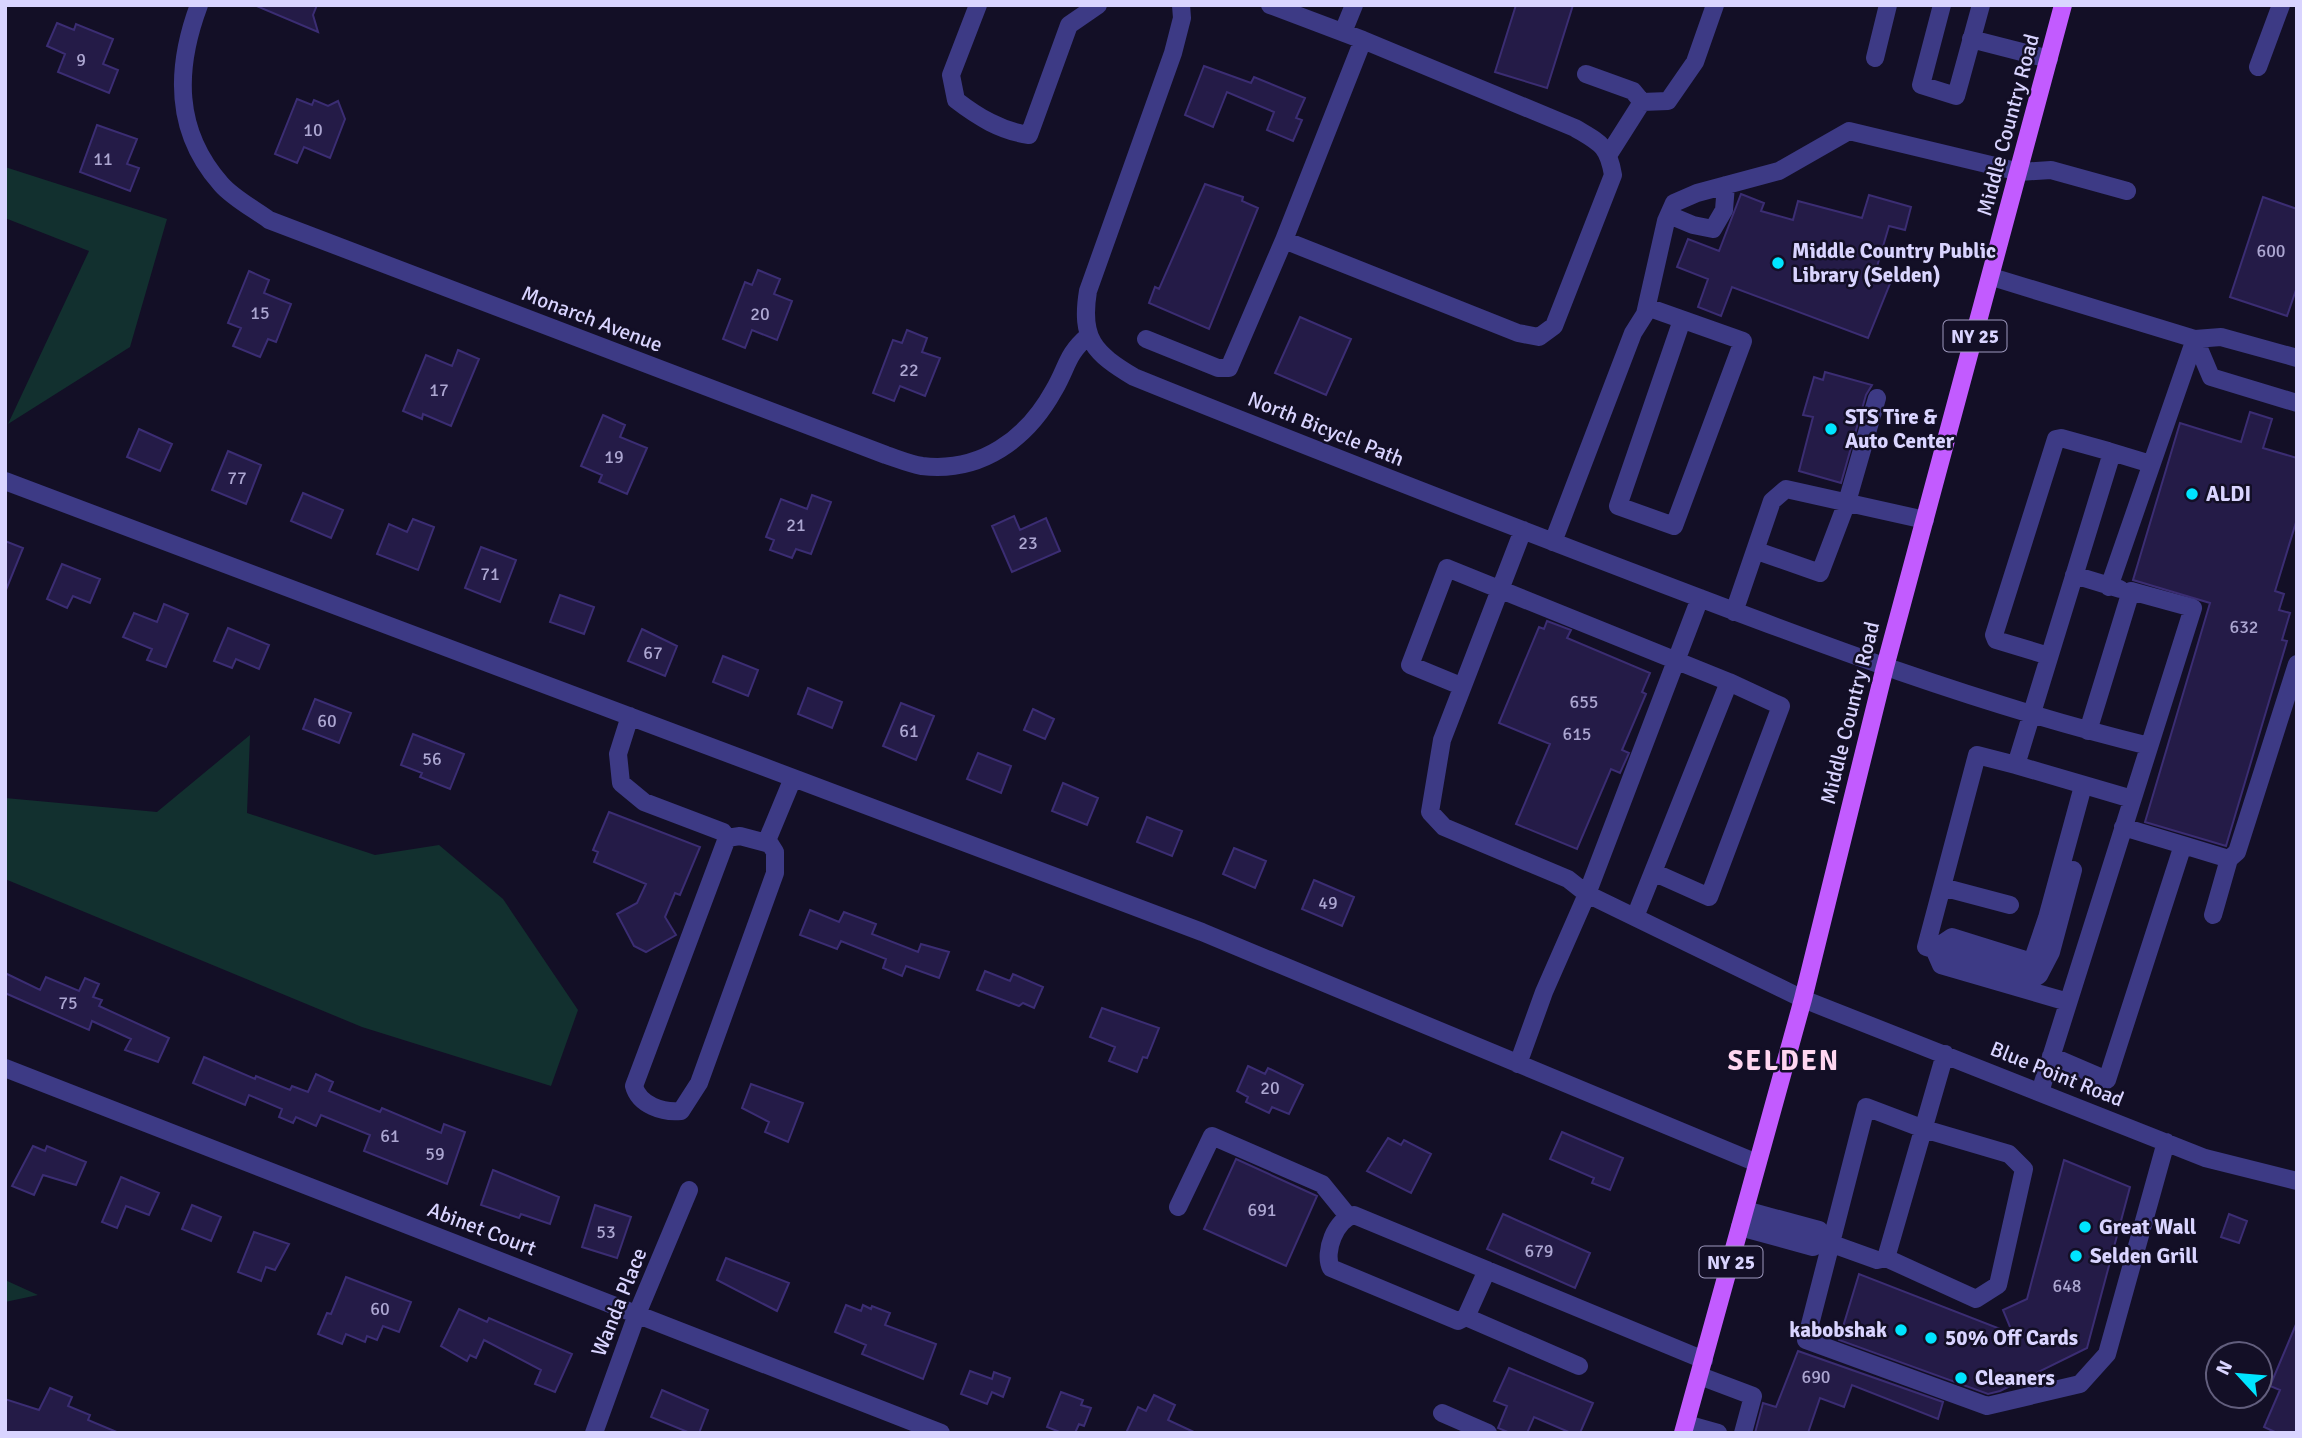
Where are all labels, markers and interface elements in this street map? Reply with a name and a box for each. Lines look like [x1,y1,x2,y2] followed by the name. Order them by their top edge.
[1971,31,2045,219] street label: Middle Country Road
[76,49,86,71] house number: 9
[303,119,323,141] house number: 10
[93,148,113,170] house number: 11
[1792,238,1996,288] place label: Middle Country Public Library (Selden)
[2256,240,2286,262] house number: 600
[1770,255,1786,271] marker: Middle Country Public Library (Selden)
[518,280,666,358] street label: Monarch Avenue
[250,302,270,324] house number: 15
[750,303,770,325] house number: 20
[1944,320,2007,352] road number: NY 25
[899,359,919,381] house number: 22
[429,379,449,401] house number: 17
[1244,386,1408,472] street label: North Bicycle Path
[1845,404,1955,454] place label: STS Tire & Auto Center
[1823,421,1839,437] marker: STS Tire & Auto Center
[604,446,624,468] house number: 19
[227,467,247,489] house number: 77
[2206,481,2251,507] place label: ALDI
[2184,486,2200,502] marker: ALDI
[786,514,806,536] house number: 21
[1018,532,1038,554] house number: 23
[480,563,500,585] house number: 71
[2229,616,2259,638] house number: 632
[1815,619,1885,807] street label: Middle Country Road
[643,642,663,664] house number: 67
[1569,691,1599,713] house number: 655
[317,710,337,732] house number: 60
[899,720,919,742] house number: 61
[1562,723,1592,745] house number: 615
[422,748,442,770] house number: 56
[1318,892,1338,914] house number: 49
[58,992,78,1014] house number: 75
[1987,1035,2127,1113] street label: Blue Point Road
[1728,1044,1840,1078] district label: SELDEN
[1260,1077,1280,1099] house number: 20
[380,1125,400,1147] house number: 61
[425,1143,445,1165] house number: 59
[424,1196,540,1262] street label: Abinet Court
[1247,1199,1277,1221] house number: 691
[2099,1214,2197,1240] place label: Great Wall
[2077,1219,2093,1235] marker: Great Wall
[596,1221,616,1243] house number: 53
[1524,1240,1554,1262] house number: 679
[2090,1243,2199,1269] place label: Selden Grill
[585,1244,653,1360] street label: Wanda Place
[1700,1246,1762,1278] road number: NY 25
[2068,1248,2084,1264] marker: Selden Grill
[2052,1275,2082,1297] house number: 648
[370,1298,390,1320] house number: 60
[1789,1317,1887,1343] place label: kabobshak
[1893,1322,1909,1338] marker: kabobshak
[1945,1325,2078,1351] place label: 50% Off Cards
[1923,1330,1939,1346] marker: 50% Off Cards
[2204,1340,2274,1410] north arrow
[2211,1357,2238,1379] text: N
[1975,1365,2055,1391] place label: Cleaners
[1801,1366,1831,1388] house number: 690
[1953,1370,1969,1386] marker: Cleaners

